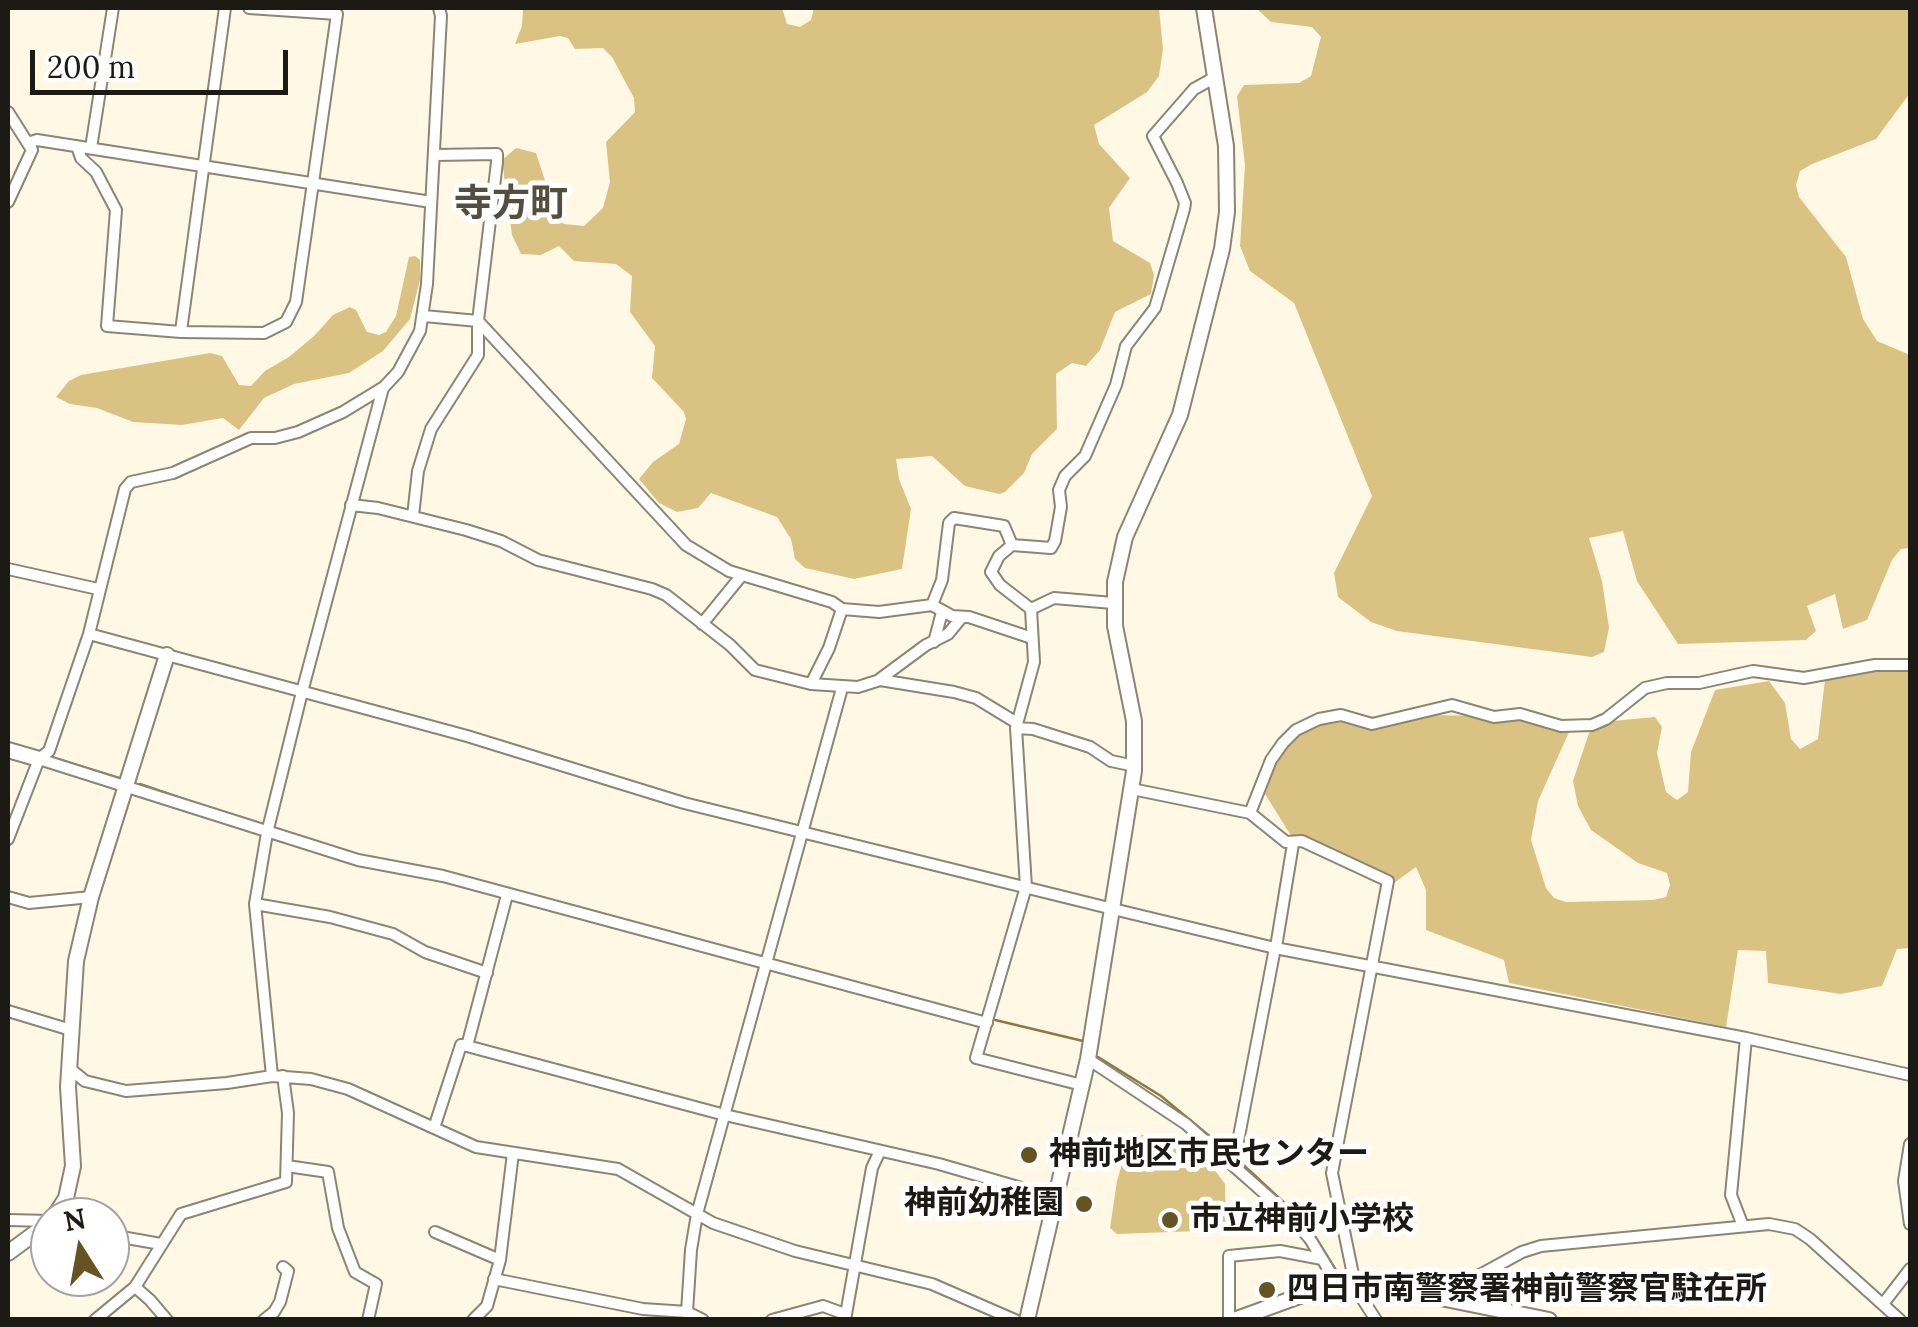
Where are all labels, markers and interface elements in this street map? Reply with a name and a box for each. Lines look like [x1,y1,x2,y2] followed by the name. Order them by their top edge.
[35,30,292,92] scale bar
[47,48,135,86] text: 200 m
[454,182,568,228] district label: 寺方町
[1049,1136,1369,1174] place label: 神前地区市民センター
[1018,1144,1040,1166] marker: 神前地区市民センター
[904,1185,1064,1223] place label: 神前幼稚園
[1073,1193,1095,1215] marker: 神前幼稚園
[30,1197,130,1297] north arrow
[61,1200,89,1239] text: N
[1190,1201,1414,1239] place label: 市立神前小学校
[1159,1209,1181,1231] marker: 市立神前小学校
[1287,1271,1767,1309] place label: 四日市南警察署神前警察官駐在所
[1256,1279,1278,1301] marker: 四日市南警察署神前警察官駐在所

